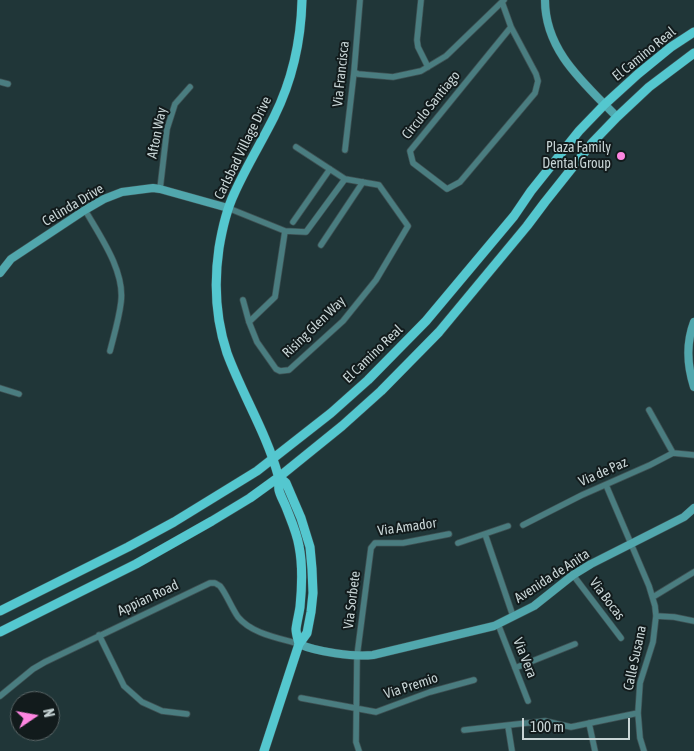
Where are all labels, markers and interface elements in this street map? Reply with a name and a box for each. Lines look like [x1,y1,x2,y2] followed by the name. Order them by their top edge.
[609,23,679,85] street label: El Camino Real
[329,40,353,108] street label: Via Francisca
[398,67,464,143] street label: Circulo Santiago
[211,94,275,202] street label: Carlsbad Village Drive
[144,106,170,160] street label: Afton Way
[542,140,611,172] place label: Plaza Family Dental Group
[615,150,627,162] marker: Plaza Family Dental Group
[39,180,107,230] street label: Celinda Drive
[279,293,349,361] street label: Rising Glen Way
[340,321,406,387] street label: El Camino Real
[576,454,630,490] street label: Via de Paz
[376,515,438,539] street label: Via Amador
[511,545,593,607] street label: Avenida de Anita
[340,570,364,630] street label: Via Sorbete
[586,575,628,623] street label: Via Bocas
[115,577,181,619] street label: Appian Road
[620,624,650,692] street label: Calle Susana
[509,636,541,680] street label: Via Vera
[382,669,440,703] street label: Via Premio
[10,691,60,741] north arrow
[40,707,57,719] text: N
[524,708,632,740] scale bar
[530,718,564,735] text: 100 m

